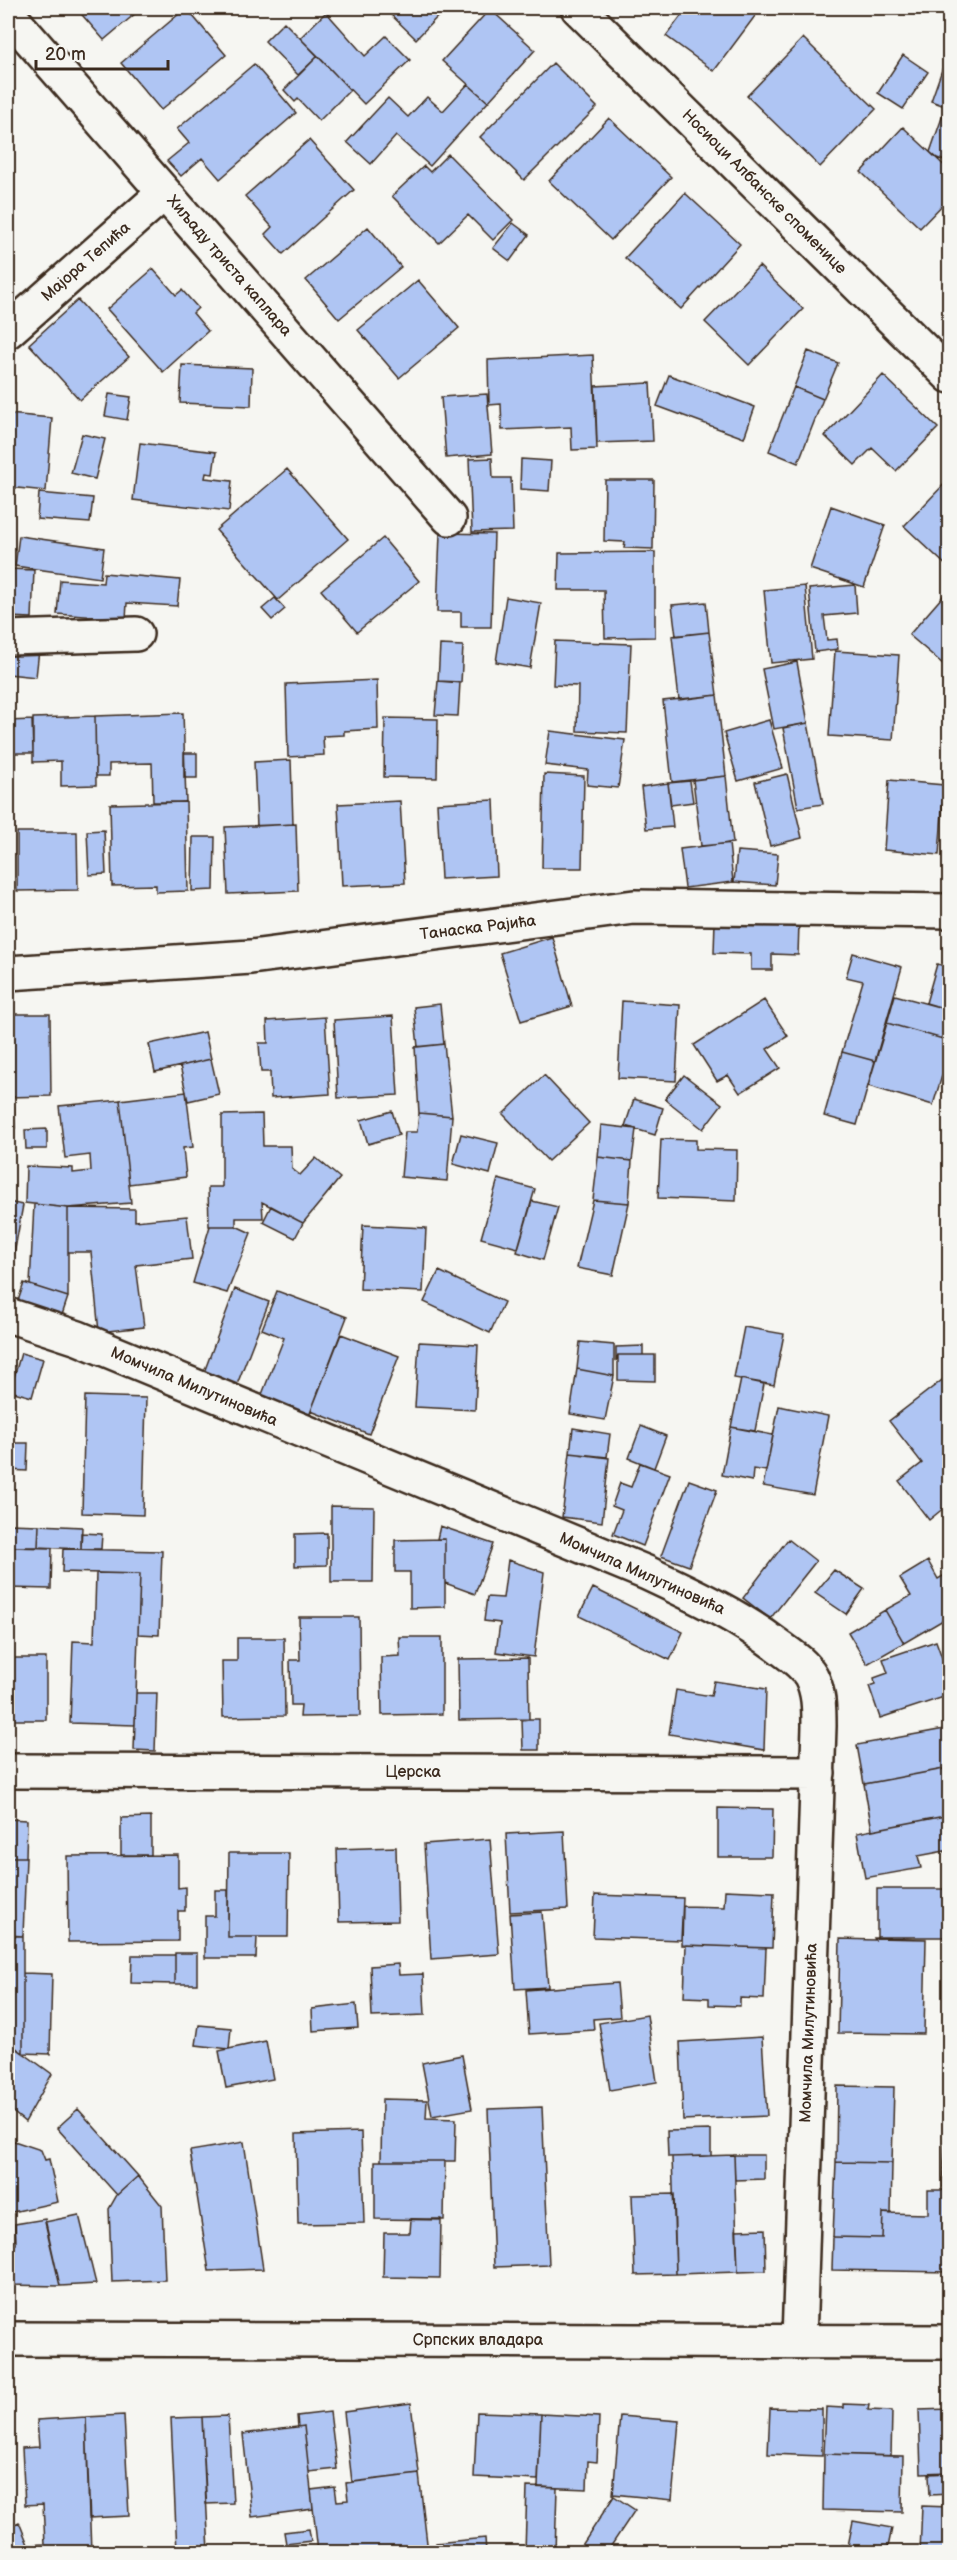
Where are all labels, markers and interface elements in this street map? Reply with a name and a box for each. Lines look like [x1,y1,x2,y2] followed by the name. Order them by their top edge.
[36,33,168,71] scale bar
[45,44,86,65] text: 20 m
[678,106,850,278] street label: Носиоци Албанске споменице
[163,192,296,341] street label: Хиљаду триста каплара
[38,218,135,306] street label: Мајора Тепића
[419,911,538,945] street label: Танаска Рајића
[108,1343,281,1431] street label: Момчила Милутиновића
[556,1529,728,1619] street label: Момчила Милутиновића
[385,1763,441,1782] street label: Церска
[796,1942,822,2123] street label: Момчила Милутиновића
[413,2331,544,2350] street label: Српских владара

